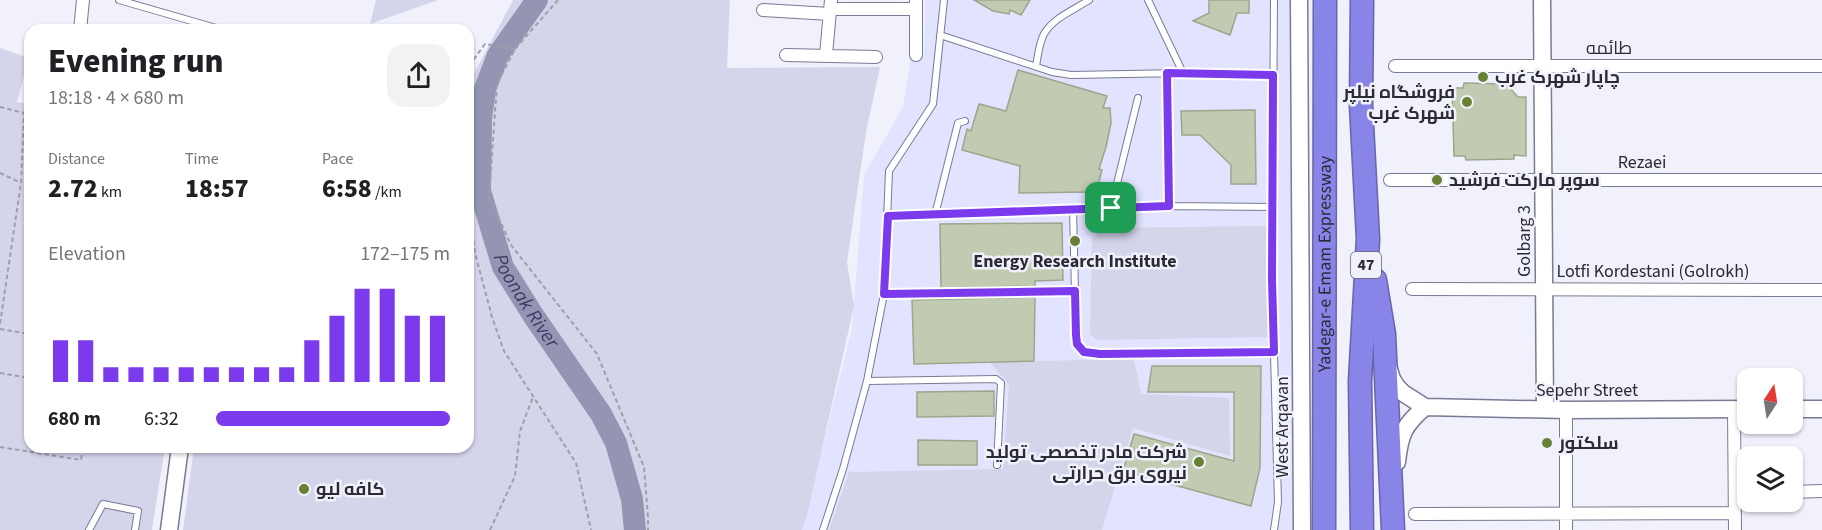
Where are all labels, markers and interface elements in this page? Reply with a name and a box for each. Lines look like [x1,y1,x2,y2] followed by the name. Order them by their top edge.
[1586,36,1632,61] street label: طائمه
[48,38,224,85] text: Evening run
[387,44,450,107] button: share
[1495,65,1620,90] place label: چاپار شهرک غرب
[1476,70,1490,84] marker: چاپار شهرک غرب
[1342,80,1455,126] place label: فروشگاه نیلپر شهرک غرب
[48,84,184,112] text: 18:18 · 4 × 680 m
[1460,95,1474,109] marker: فروشگاه نیلپر شهرک غرب
[48,148,105,170] text: Distance
[185,148,219,170] text: Time
[322,148,353,170] text: Pace
[1618,150,1666,175] street label: Rezaei
[1312,155,1337,373] street label: Yadegar-e Emam Expressway
[1449,168,1600,193] place label: سوپر مارکت فرشید
[48,170,98,207] text: 2.72
[185,170,249,207] text: 18:57
[322,170,372,207] text: 6:58
[1430,173,1444,187] marker: سوپر مارکت فرشید
[98,181,122,203] text: km
[372,181,402,203] text: /km
[1085,182,1136,233] pin
[1094,191,1127,224] icon: arrive
[1512,205,1537,277] street label: Golbarg 3
[1068,234,1082,248] marker: Energy Research Institute
[48,240,126,268] text: Elevation
[360,240,450,268] text: 172–175 m
[973,249,1177,274] place label: Energy Research Institute
[486,250,566,355] water label: Poonak River
[1351,252,1381,278] road number: 47
[1557,259,1749,284] street label: Lotfi Kordestani (Golrokh)
[1737,368,1803,434] north arrow
[1737,368,1803,512] map controls
[1270,376,1295,478] street label: West Arqavan
[1536,378,1638,403] street label: Sepehr Street
[48,405,101,433] text: 680 m
[144,405,179,433] text: 6:32
[1558,431,1619,456] place label: سلکتور
[1540,436,1554,450] marker: سلکتور
[986,440,1187,486] place label: شرکت مادر تخصصی تولید نیروی برق حرارتی
[1737,446,1803,512] button: layers
[1192,455,1206,469] marker: شرکت مادر تخصصی تولید نیروی برق حرارتی
[316,477,384,502] place label: کافه لیو
[297,482,311,496] marker: کافه لیو

